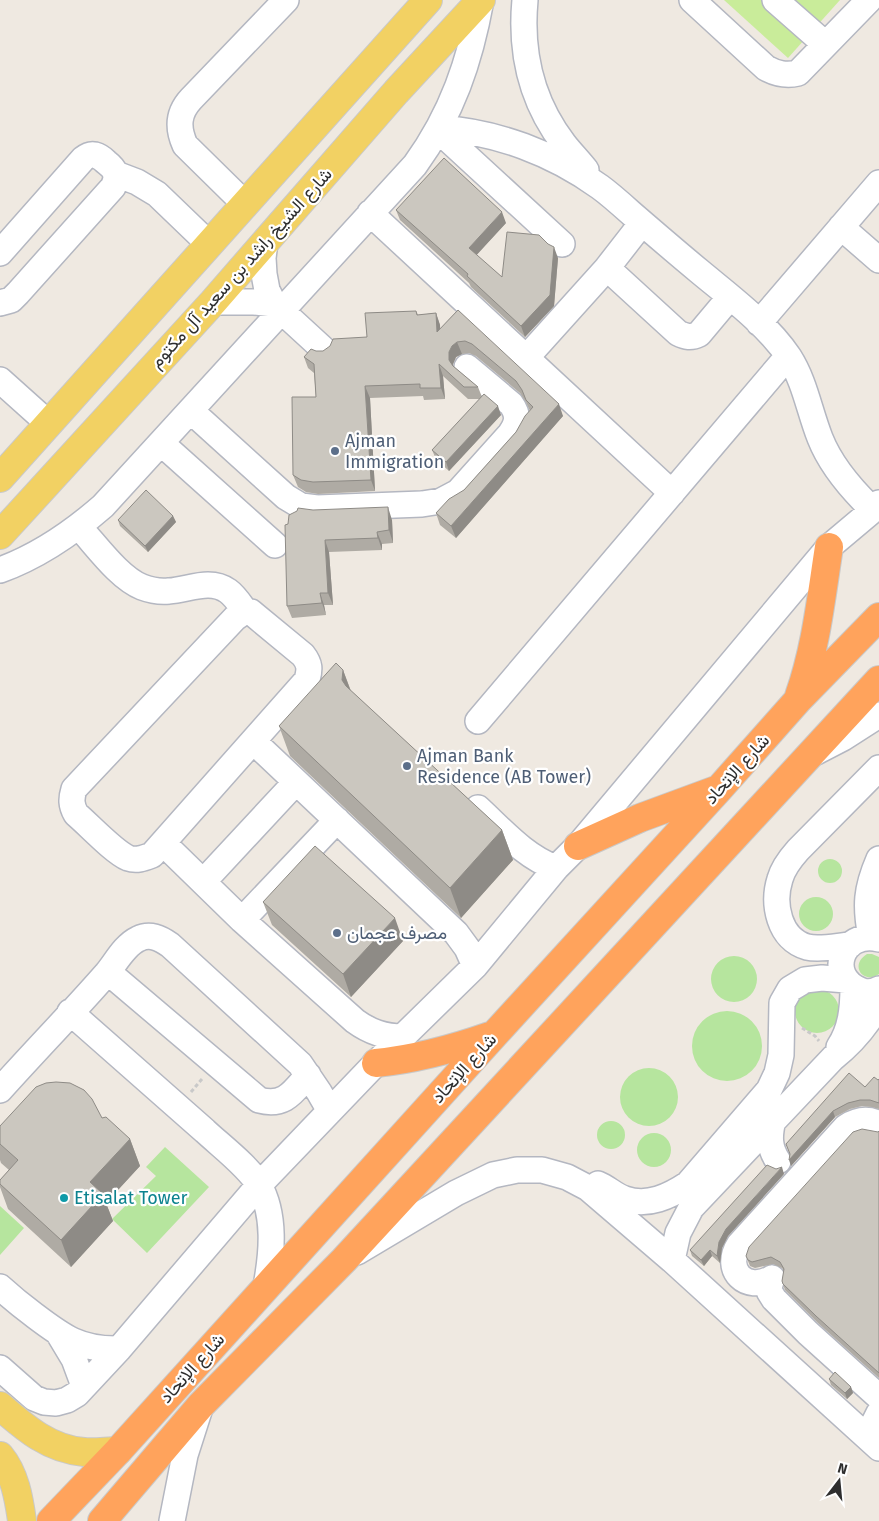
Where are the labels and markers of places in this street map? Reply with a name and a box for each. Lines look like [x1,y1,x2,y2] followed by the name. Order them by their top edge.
[345,430,444,473] place label: Ajman Immigration
[329,445,341,457] marker: Ajman Immigration
[417,745,591,788] place label: Ajman Bank Residence (AB Tower)
[401,760,413,772] marker: Ajman Bank Residence (AB Tower)
[347,922,447,944] place label: مصرف عجمان
[331,927,343,939] marker: مصرف عجمان
[74,1187,188,1209] place label: Etisalat Tower
[58,1192,70,1204] marker: Etisalat Tower

